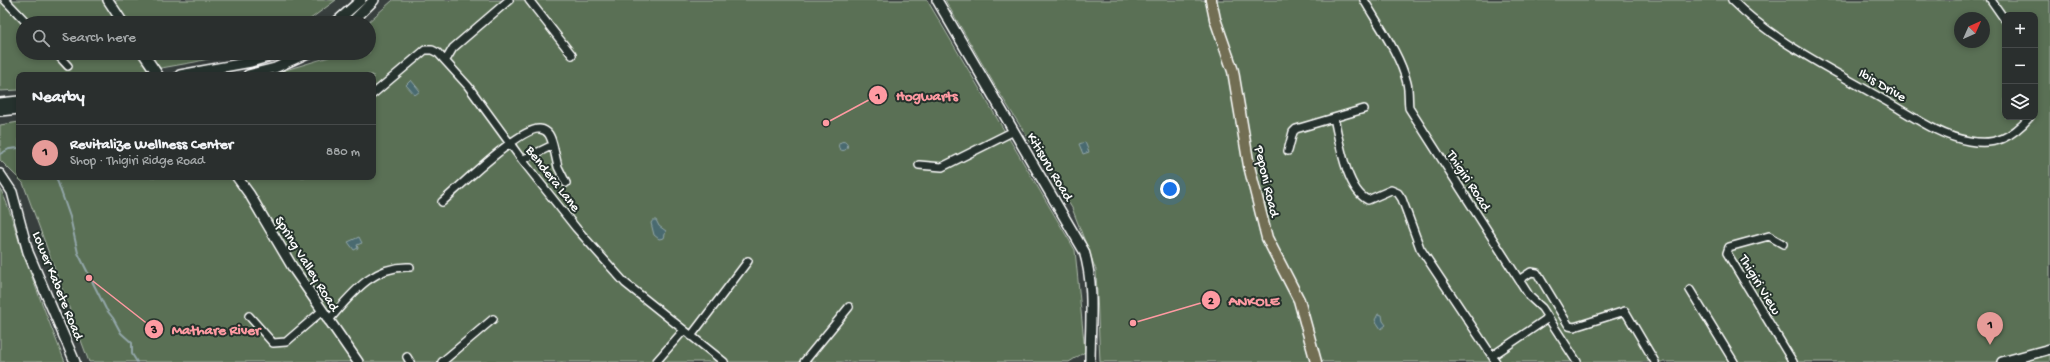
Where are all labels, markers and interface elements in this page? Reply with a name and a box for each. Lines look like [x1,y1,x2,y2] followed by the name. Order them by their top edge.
[1954,12,1990,48] north arrow
[2002,12,2038,120] map controls
[2002,12,2038,48] button: +
[16,16,376,60] search box
[30,27,52,49] icon: search
[62,29,136,47] text: Search here
[2002,48,2038,84] button: −
[1855,66,1910,107] street label: Ibis Drive
[868,81,966,108] callout: Hogwarts
[2002,84,2038,120] button: layers
[32,88,85,108] text: Nearby
[896,88,959,106] text: Hogwarts
[875,90,881,104] text: 1
[1022,130,1077,206] street label: Kitisuru Road
[70,136,233,154] text: Revitalize Wellness Center
[520,142,584,217] street label: Bendera Lane
[1249,143,1282,221] street label: Peponi Road
[42,145,48,160] text: 1
[326,145,360,160] text: 880 m
[1441,147,1495,216] street label: Thigiri Road
[70,154,205,169] text: Shop · Thigiri Ridge Road
[1160,179,1180,199] your location
[270,214,343,317] street label: Spring Valley Road
[27,229,87,344] street label: Lower Kabete Road
[1734,251,1784,319] street label: Thigiri View
[1201,286,1287,313] callout: ANKOLE
[1228,293,1281,311] text: ANKOLE
[1208,295,1214,309] text: 2
[1977,312,2003,345] pin: 1
[144,316,268,343] callout: Mathare River
[172,322,262,340] text: Mathare River
[150,324,157,338] text: 3

